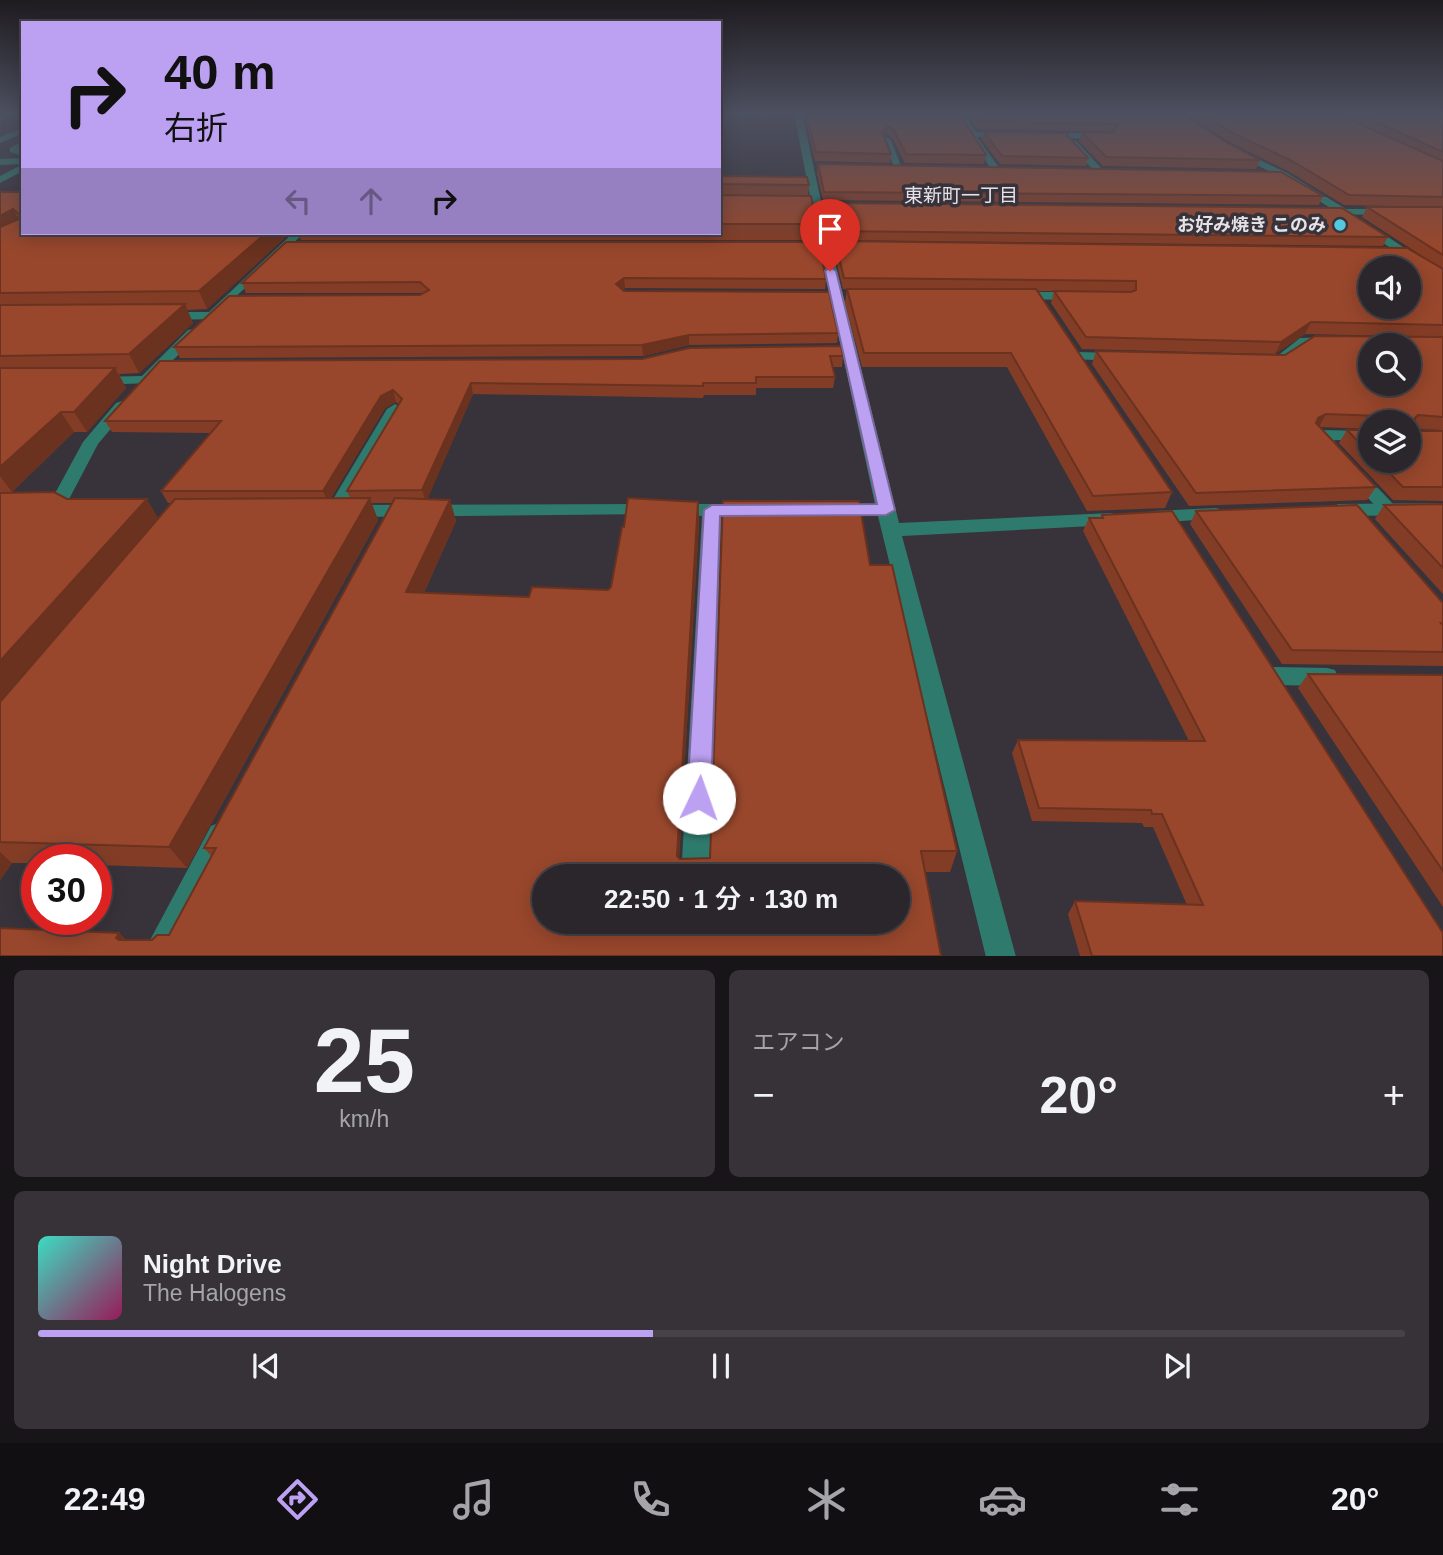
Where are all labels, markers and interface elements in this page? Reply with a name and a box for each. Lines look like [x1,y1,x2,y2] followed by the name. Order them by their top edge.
[164,45,276,99] text: 40 m
[49,49,140,140] icon: right
[164,110,228,146] text: 右折
[279,182,317,220] icon: left
[352,182,390,220] icon: ahead
[425,182,463,220] icon: right
[904,185,1018,206] district label: 東新町一丁目
[800,199,860,271] pin
[811,210,849,248] icon: arrive
[1177,215,1326,235] place label: お好み焼き このみ
[1332,217,1348,233] marker: お好み焼き このみ
[1358,256,1421,473] map controls
[1358,256,1421,319] button: sound
[1358,333,1421,396] button: search
[1358,410,1421,473] button: layers
[662,761,736,835] position arrow
[21,844,112,935] speed limit sign: 30
[604,884,838,914] text: 22:50 · 1 分 · 130 m
[314,1010,415,1111] text: 25
[753,1029,845,1055] text: エアコン
[1039,1066,1118,1124] text: 20°
[753,1074,775,1116] text: −
[1383,1074,1405,1116] text: +
[339,1106,389,1132] text: km/h
[143,1249,282,1279] text: Night Drive
[143,1280,286,1306] text: The Halogens
[247,1347,285,1385] icon: previous
[702,1347,740,1385] icon: pause
[1158,1347,1196,1385] icon: next
[273,1475,322,1524] icon: directions
[449,1475,498,1524] icon: music
[626,1475,675,1524] icon: phone
[802,1475,851,1524] icon: climate
[978,1475,1027,1524] icon: car
[1155,1475,1204,1524] icon: filters
[64,1481,146,1517] text: 22:49
[1331,1481,1379,1517] text: 20°

